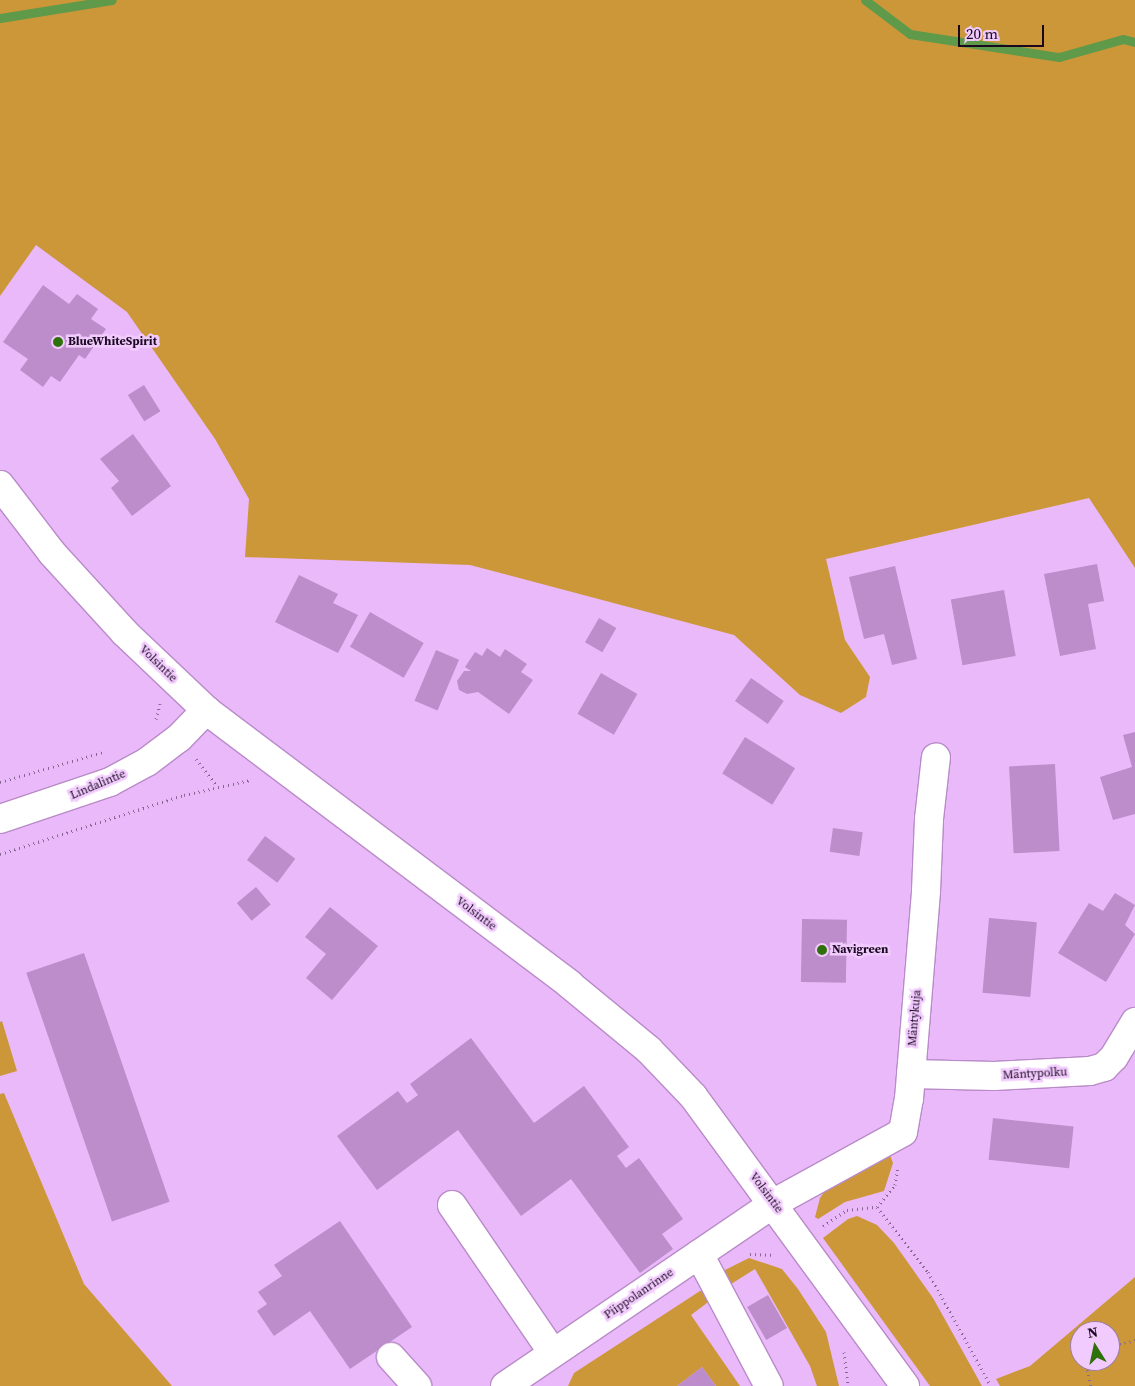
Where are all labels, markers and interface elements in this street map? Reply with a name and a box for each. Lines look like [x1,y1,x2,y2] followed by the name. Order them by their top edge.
[960,15,1046,47] scale bar
[966,23,998,44] text: 20 m
[68,335,157,349] place label: BlueWhiteSpirit
[52,336,64,348] marker: BlueWhiteSpirit
[136,643,180,685] street label: Volsintie
[68,767,128,803] street label: Lindalintie
[453,894,499,934] street label: Volsintie
[832,943,888,957] place label: Navigreen
[816,944,828,956] marker: Navigreen
[905,989,925,1047] street label: Mäntykuja
[1002,1065,1068,1083] street label: Mäntypolku
[746,1170,786,1216] street label: Volsintie
[602,1265,676,1323] street label: Piippolanrinne
[1070,1321,1120,1371] north arrow
[1086,1321,1099,1343] text: N

